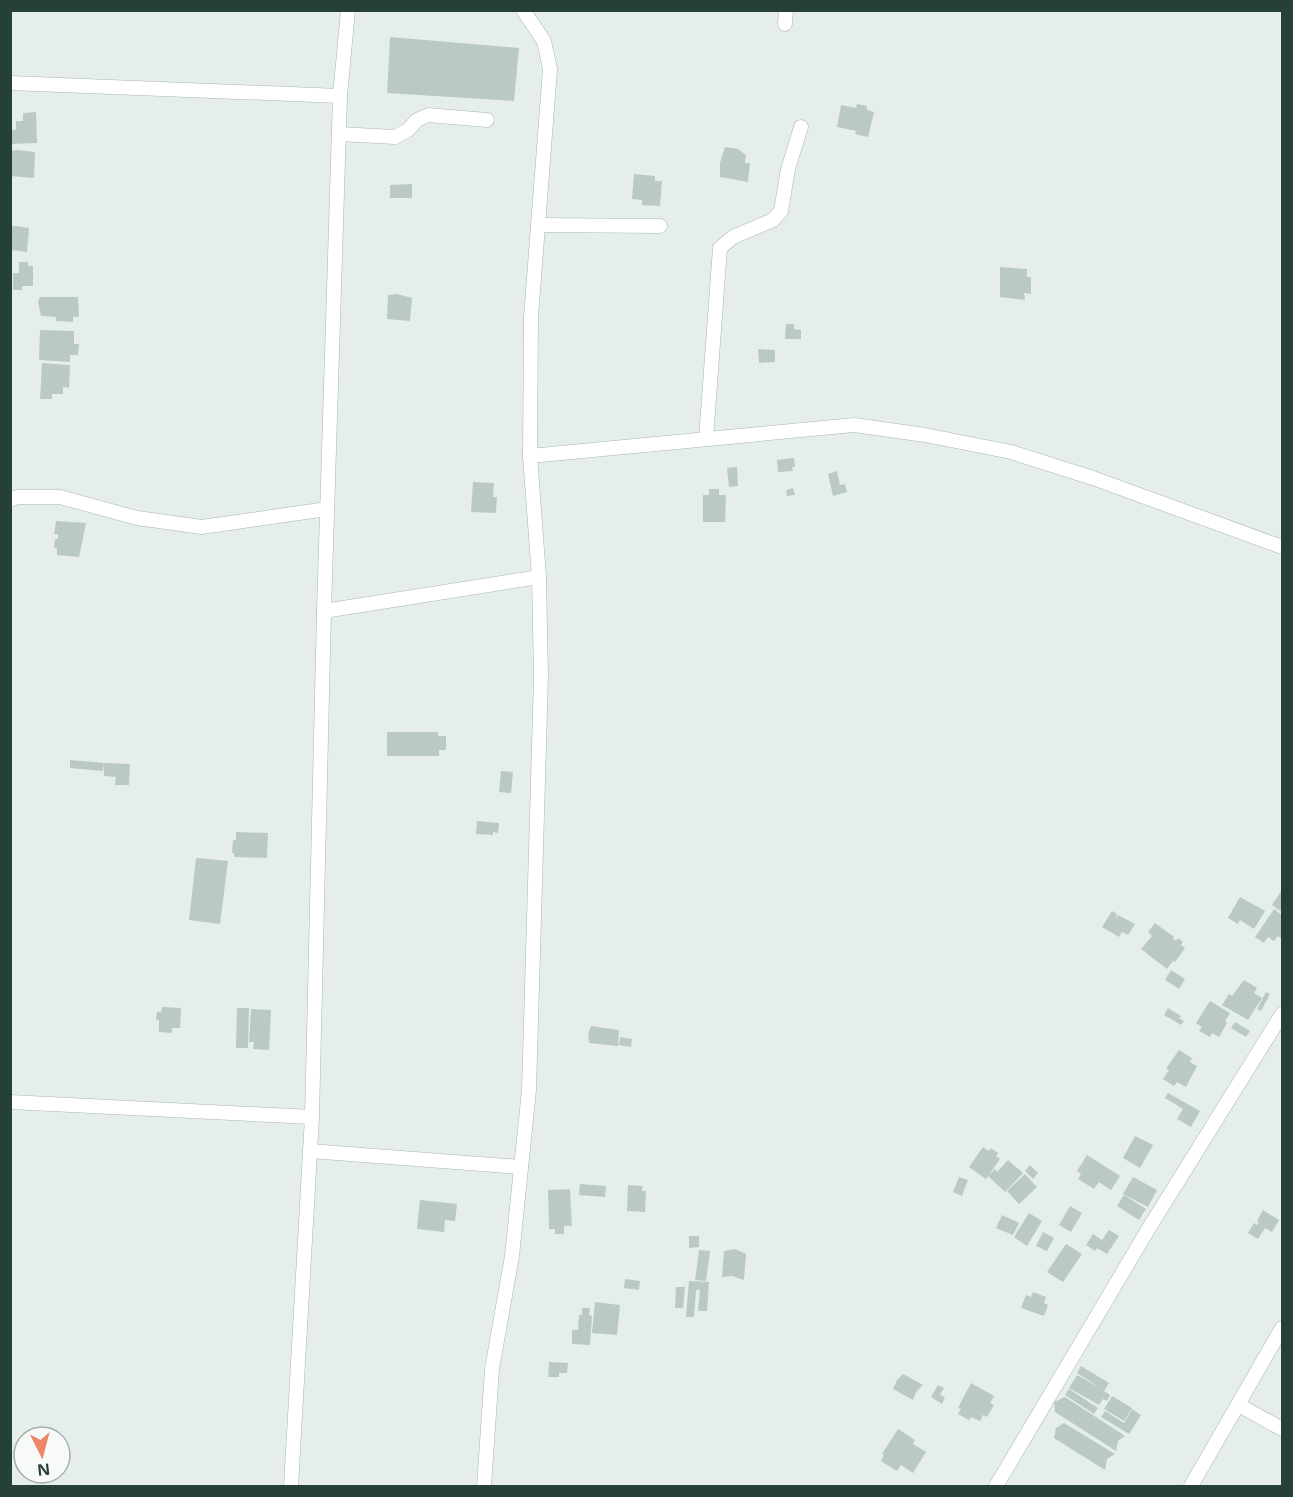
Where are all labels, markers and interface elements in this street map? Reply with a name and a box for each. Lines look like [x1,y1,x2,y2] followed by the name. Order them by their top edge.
[12,1425,72,1485] north arrow
[36,1458,51,1482] text: N

